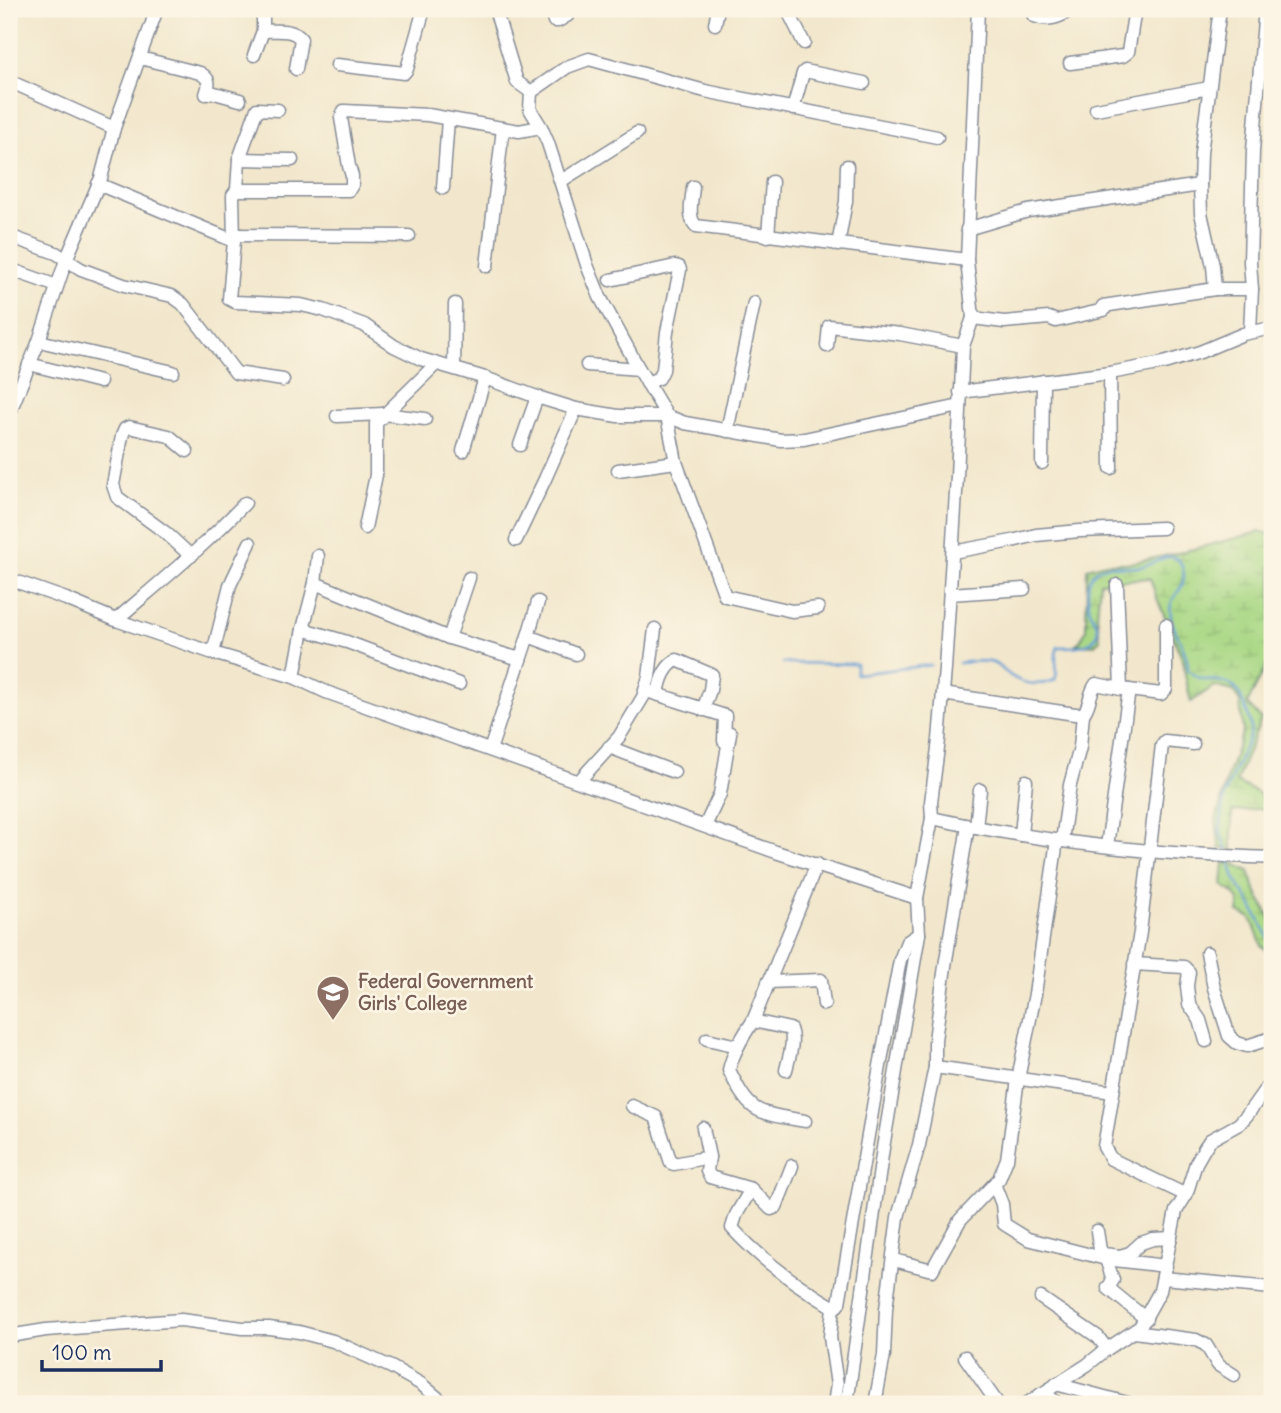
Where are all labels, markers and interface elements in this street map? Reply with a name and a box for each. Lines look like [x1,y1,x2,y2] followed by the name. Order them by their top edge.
[358,969,534,1015] place label: Federal Government Girls' College
[314,973,352,1022] school or university icon: Federal Government Girls' College
[42,1329,161,1373] scale bar
[52,1339,111,1366] text: 100 m

